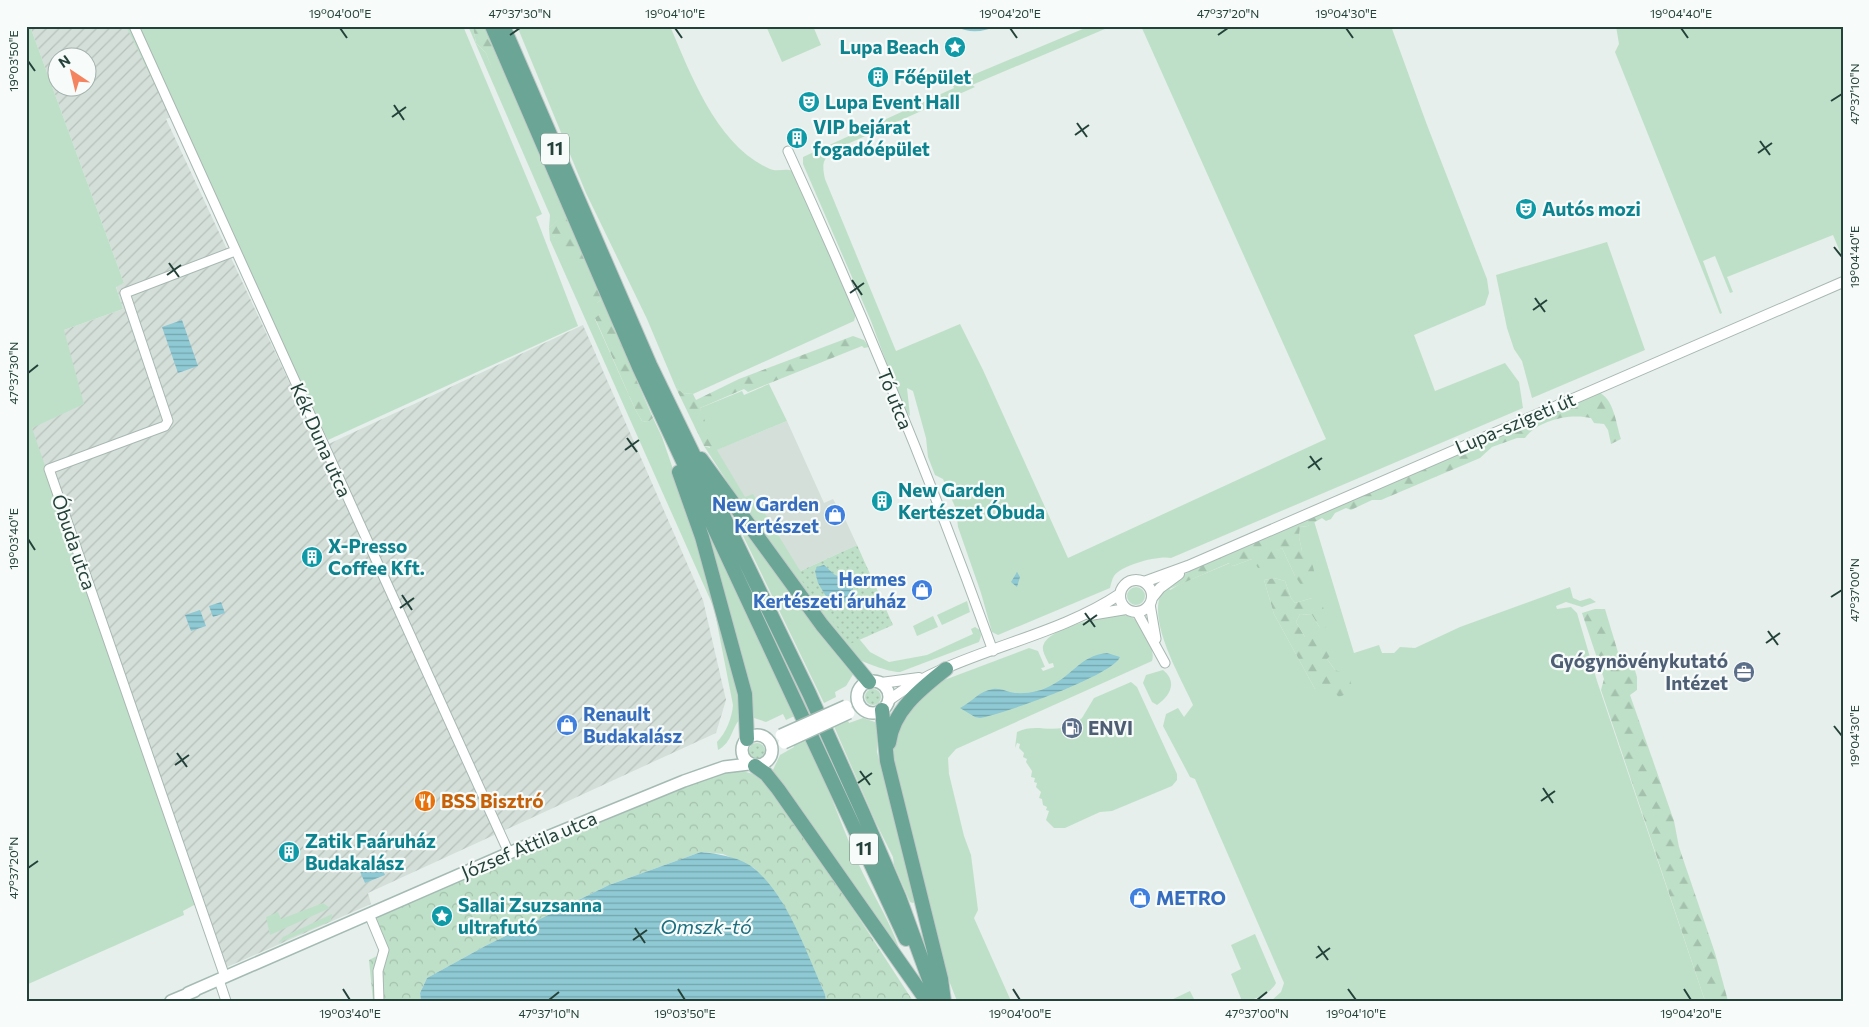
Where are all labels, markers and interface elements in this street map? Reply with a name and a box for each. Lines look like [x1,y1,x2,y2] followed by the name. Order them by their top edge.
[309,6,371,20] text: 19°04'00"E
[489,6,551,20] text: 47°37'30"N
[645,6,705,20] text: 19°04'10"E
[979,6,1041,20] text: 19°04'20"E
[1197,6,1259,20] text: 47°37'20"N
[1315,6,1377,20] text: 19°04'30"E
[1650,6,1712,20] text: 19°04'40"E
[6,30,20,92] text: 19°03'50"E
[839,35,939,58] place label: Lupa Beach
[943,35,967,59] place icon: Lupa Beach
[48,48,98,98] north arrow
[55,51,73,71] text: N
[1847,63,1861,125] text: 47°37'10"N
[866,65,890,89] building icon: Főépület
[894,65,971,88] place label: Főépület
[797,90,821,114] theatre icon: Lupa Event Hall
[825,90,960,113] place label: Lupa Event Hall
[813,115,930,160] place label: VIP bejárat fogadóépület
[785,126,809,150] building icon: VIP bejárat fogadóépület
[541,134,569,164] road number: 11
[1514,197,1538,221] theatre icon: Autós mozi
[1542,197,1641,220] place label: Autós mozi
[1847,226,1861,288] text: 19°04'40"E
[6,342,20,404] text: 47°37'30"N
[873,365,918,432] street label: Tó utca
[286,379,357,501] street label: Kék Duna utca
[1451,387,1579,458] street label: Lupa-szigeti út
[898,478,1045,523] place label: New Garden Kertészet Óbuda
[870,489,894,513] building icon: New Garden Kertészet Óbuda
[47,491,102,593] street label: Óbuda utca
[712,492,819,537] place label: New Garden Kertészet
[823,503,847,527] shop icon: New Garden Kertészet
[6,508,20,570] text: 19°03'40"E
[328,534,425,579] place label: X-Presso Coffee Kft.
[300,545,324,569] building icon: X-Presso Coffee Kft.
[1847,558,1861,622] text: 47°37'00"N
[753,567,906,612] place label: Hermes Kertészeti áruház
[910,578,934,602] shop icon: Hermes Kertészeti áruház
[1550,649,1728,694] place label: Gyógynövénykutató Intézet
[1732,660,1756,684] office icon: Gyógynövénykutató Intézet
[583,702,682,747] place label: Renault Budakalász
[1847,705,1861,767] text: 19°04'30"E
[555,713,579,737] shop icon: Renault Budakalász
[1060,716,1084,740] fuel station icon: ENVI
[1088,716,1133,739] place label: ENVI
[413,789,437,813] restaurant icon: BSS Bisztró
[441,789,544,812] place label: BSS Bisztró
[458,806,600,883] street label: József Attila utca
[305,829,436,874] place label: Zatik Faáruház Budakalász
[850,834,878,864] road number: 11
[6,837,20,899] text: 47°37'20"N
[277,840,301,864] building icon: Zatik Faáruház Budakalász
[1128,886,1152,910] shop icon: METRO
[1156,886,1226,909] place label: METRO
[458,893,602,938] place label: Sallai Zsuzsanna ultrafutó
[430,904,454,928] place icon: Sallai Zsuzsanna ultrafutó
[660,914,752,938] water label: Omszk-tó
[319,1006,381,1020] text: 19°03'40"E
[518,1006,580,1020] text: 47°37'10"N
[654,1006,716,1020] text: 19°03'50"E
[989,1006,1051,1020] text: 19°04'00"E
[1225,1006,1289,1020] text: 47°37'00"N
[1326,1006,1386,1020] text: 19°04'10"E
[1660,1006,1722,1020] text: 19°04'20"E

